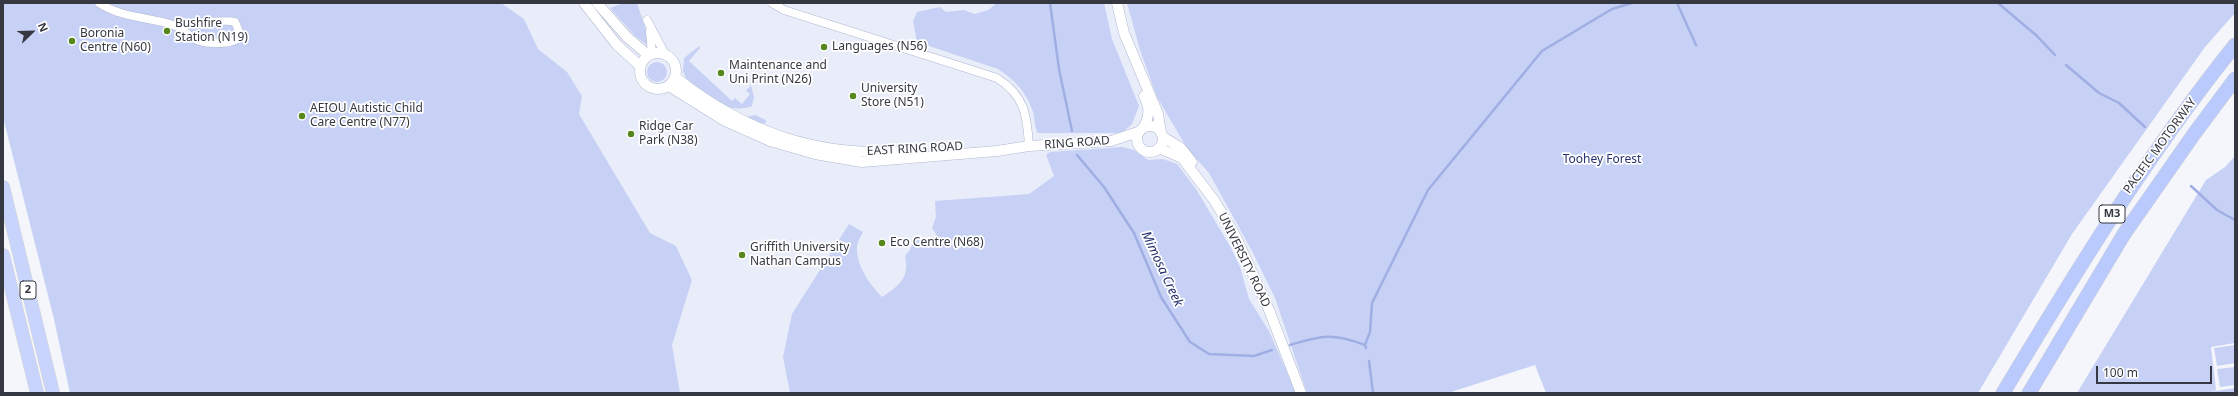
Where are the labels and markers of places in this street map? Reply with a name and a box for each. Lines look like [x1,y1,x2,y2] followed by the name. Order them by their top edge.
[175,17,248,45] place label: Bushfire Station (N19)
[162,26,172,36] marker: Bushfire Station (N19)
[80,27,151,55] place label: Boronia Centre (N60)
[67,36,77,46] marker: Boronia Centre (N60)
[832,40,927,54] place label: Languages (N56)
[819,42,829,52] marker: Languages (N56)
[729,59,827,87] place label: Maintenance and Uni Print (N26)
[716,68,726,78] marker: Maintenance and Uni Print (N26)
[861,82,924,110] place label: University Store (N51)
[848,91,858,101] marker: University Store (N51)
[310,102,423,130] place label: AEIOU Autistic Child Care Centre (N77)
[297,111,307,121] marker: AEIOU Autistic Child Care Centre (N77)
[639,120,698,148] place label: Ridge Car Park (N38)
[626,129,636,139] marker: Ridge Car Park (N38)
[890,236,984,250] place label: Eco Centre (N68)
[877,238,887,248] marker: Eco Centre (N68)
[750,241,849,269] place label: Griffith University Nathan Campus
[737,250,747,260] marker: Griffith University Nathan Campus

